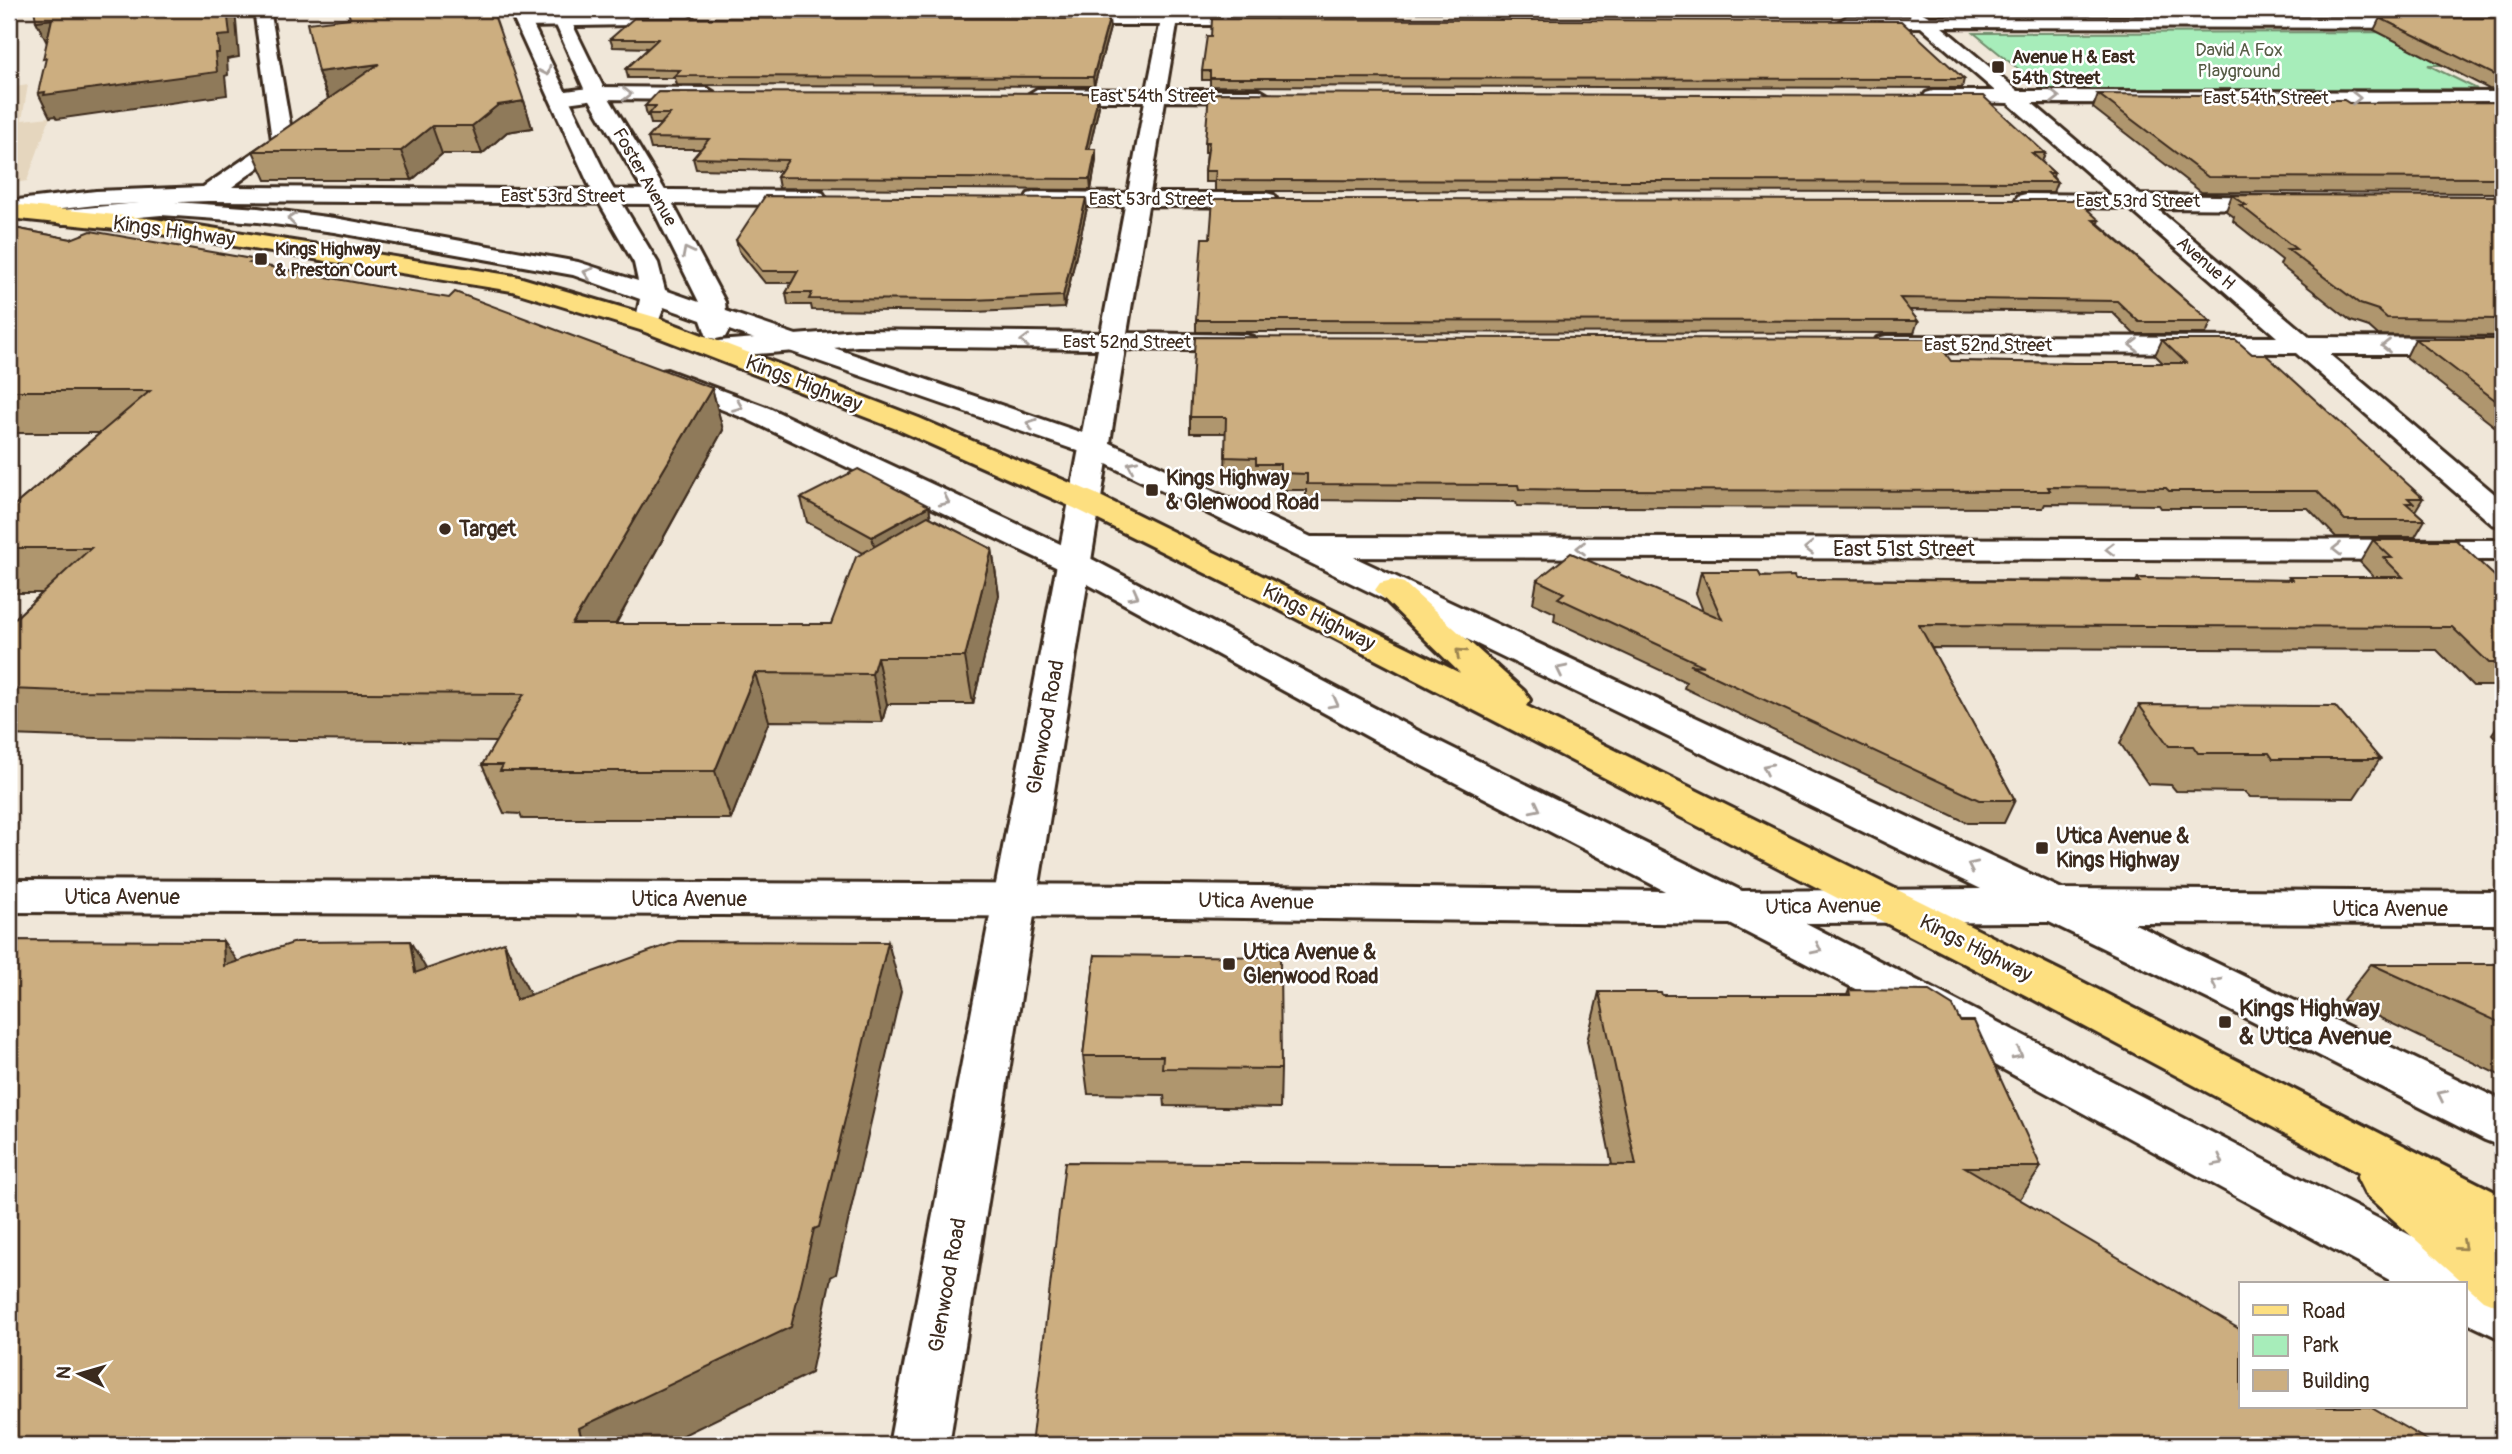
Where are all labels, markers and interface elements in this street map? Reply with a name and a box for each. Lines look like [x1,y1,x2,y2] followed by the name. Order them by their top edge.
[2195,39,2283,83] park label: David A Fox Playground
[2012,46,2135,90] place label: Avenue H & East 54th Street
[1990,59,2006,75] marker: Avenue H & East 54th Street
[538,63,552,76] one-way arrow
[1090,85,1217,108] street label: East 54th Street
[622,86,633,102] one-way arrow
[2203,87,2330,110] street label: East 54th Street
[2050,89,2061,105] one-way arrow
[2351,90,2362,106] one-way arrow
[607,124,682,230] street label: Foster Avenue
[501,185,626,208] street label: East 53rd Street
[1089,188,1214,211] street label: East 53rd Street
[2076,190,2201,213] street label: East 53rd Street
[111,210,237,253] street label: Kings Highway
[286,212,298,227] one-way arrow
[2171,232,2240,295] street label: Avenue H
[275,238,398,282] place label: Kings Highway & Preston Court
[681,247,695,259] one-way arrow
[253,251,269,267] marker: Kings Highway & Preston Court
[582,266,594,281] one-way arrow
[1063,331,1192,354] street label: East 52nd Street
[1019,333,1029,349] one-way arrow
[1924,334,2053,357] street label: East 52nd Street
[2128,337,2139,353] one-way arrow
[2380,338,2391,354] one-way arrow
[741,349,866,418] street label: Kings Highway
[731,397,743,411] one-way arrow
[1025,418,1037,432] one-way arrow
[1127,459,1139,473] one-way arrow
[1166,465,1319,516] place label: Kings Highway & Glenwood Road
[1144,482,1160,498] marker: Kings Highway & Glenwood Road
[937,493,950,507] one-way arrow
[458,516,517,543] place label: Target
[437,521,453,537] marker: Target
[1833,536,1976,563] street label: East 51st Street
[1575,540,1586,556] one-way arrow
[1803,540,1813,556] one-way arrow
[2104,541,2114,557] one-way arrow
[2331,541,2342,557] one-way arrow
[1258,577,1380,657] street label: Kings Highway
[1127,587,1139,600] one-way arrow
[1455,648,1468,661] one-way arrow
[1020,658,1071,796] street label: Glenwood Road
[1556,664,1568,678] one-way arrow
[1327,695,1339,708] one-way arrow
[1762,762,1774,776] one-way arrow
[1529,799,1541,813] one-way arrow
[2056,823,2189,874] place label: Utica Avenue & Kings Highway
[2034,840,2050,856] marker: Utica Avenue & Kings Highway
[1967,860,1979,874] one-way arrow
[64,884,180,911] street label: Utica Avenue
[631,886,747,913] street label: Utica Avenue
[1198,887,1315,916] street label: Utica Avenue
[1765,892,1882,921] street label: Utica Avenue
[2332,896,2448,923] street label: Utica Avenue
[1915,908,2037,988] street label: Kings Highway
[1243,939,1379,990] place label: Utica Avenue & Glenwood Road
[1810,941,1822,955] one-way arrow
[1221,956,1237,972] marker: Utica Avenue & Glenwood Road
[2211,977,2223,991] one-way arrow
[2239,994,2393,1051] place label: Kings Highway & Utica Avenue
[2217,1014,2233,1030] marker: Kings Highway & Utica Avenue
[2011,1046,2024,1060] one-way arrow
[2437,1089,2449,1103] one-way arrow
[2212,1153,2224,1167] one-way arrow
[922,1216,973,1354] street label: Glenwood Road
[2454,1238,2467,1250] one-way arrow
[2239,1282,2466,1408] legend
[2302,1298,2346,1325] text: Road
[2302,1332,2339,1359] text: Park
[46,1338,116,1408] north arrow
[52,1365,77,1380] text: N
[2302,1368,2369,1395] text: Building

